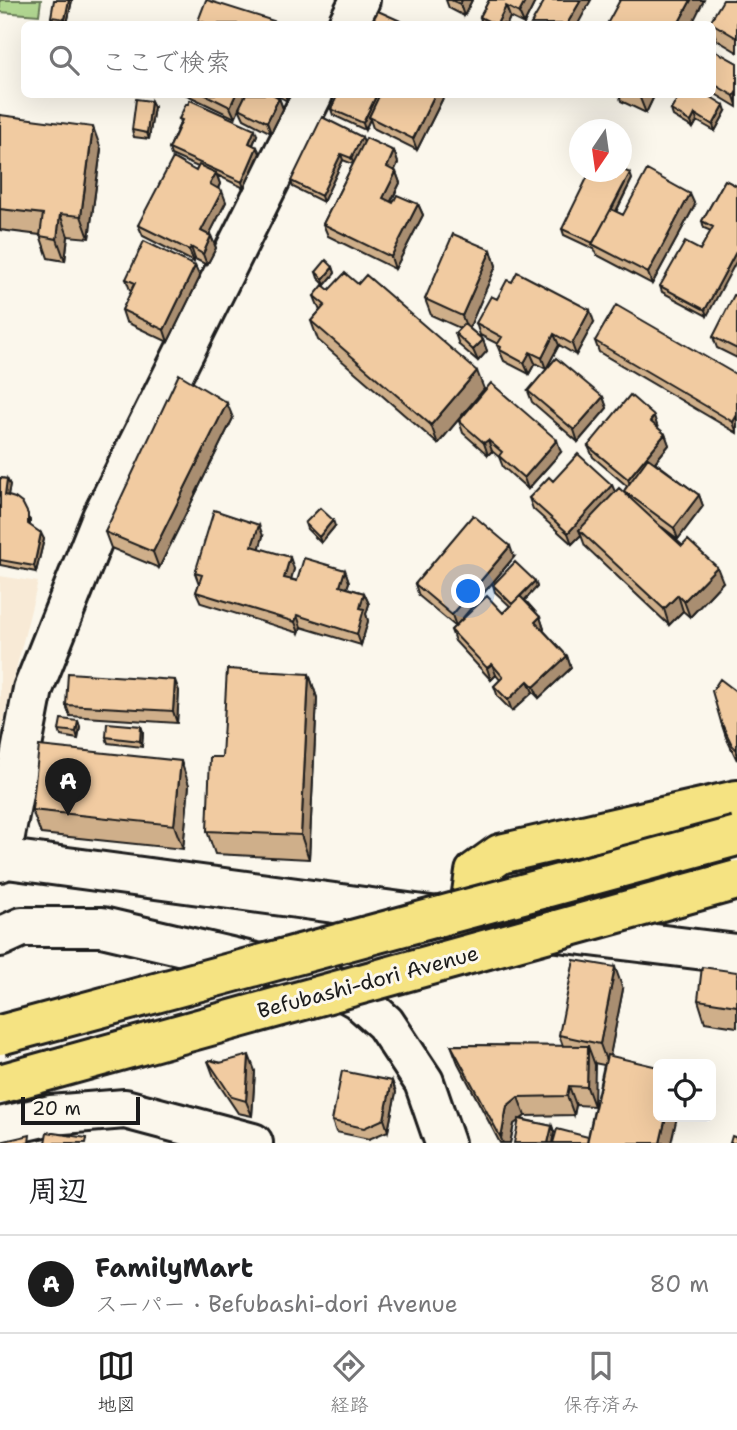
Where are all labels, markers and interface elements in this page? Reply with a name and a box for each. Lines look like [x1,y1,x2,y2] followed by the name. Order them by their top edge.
[21,21,716,98] search box
[45,41,83,79] icon: search
[101,44,231,79] text: ここで検索
[569,119,632,182] north arrow
[451,574,485,608] your location
[45,758,91,816] pin: A
[254,939,482,1025] street label: Befubashi-dori Avenue
[653,1059,716,1122] map controls
[653,1059,716,1122] button: locate
[21,1094,140,1126] scale bar
[32,1096,81,1121] text: 20 m
[28,1170,88,1211] text: 周辺
[95,1250,253,1285] text: FamilyMart
[42,1269,60,1299] text: A
[650,1269,709,1299] text: 80 m
[95,1289,458,1319] text: スーパー · Befubashi-dori Avenue
[97,1347,136,1417] tab: 地図
[330,1347,369,1417] tab: 経路
[563,1347,640,1417] tab: 保存済み

